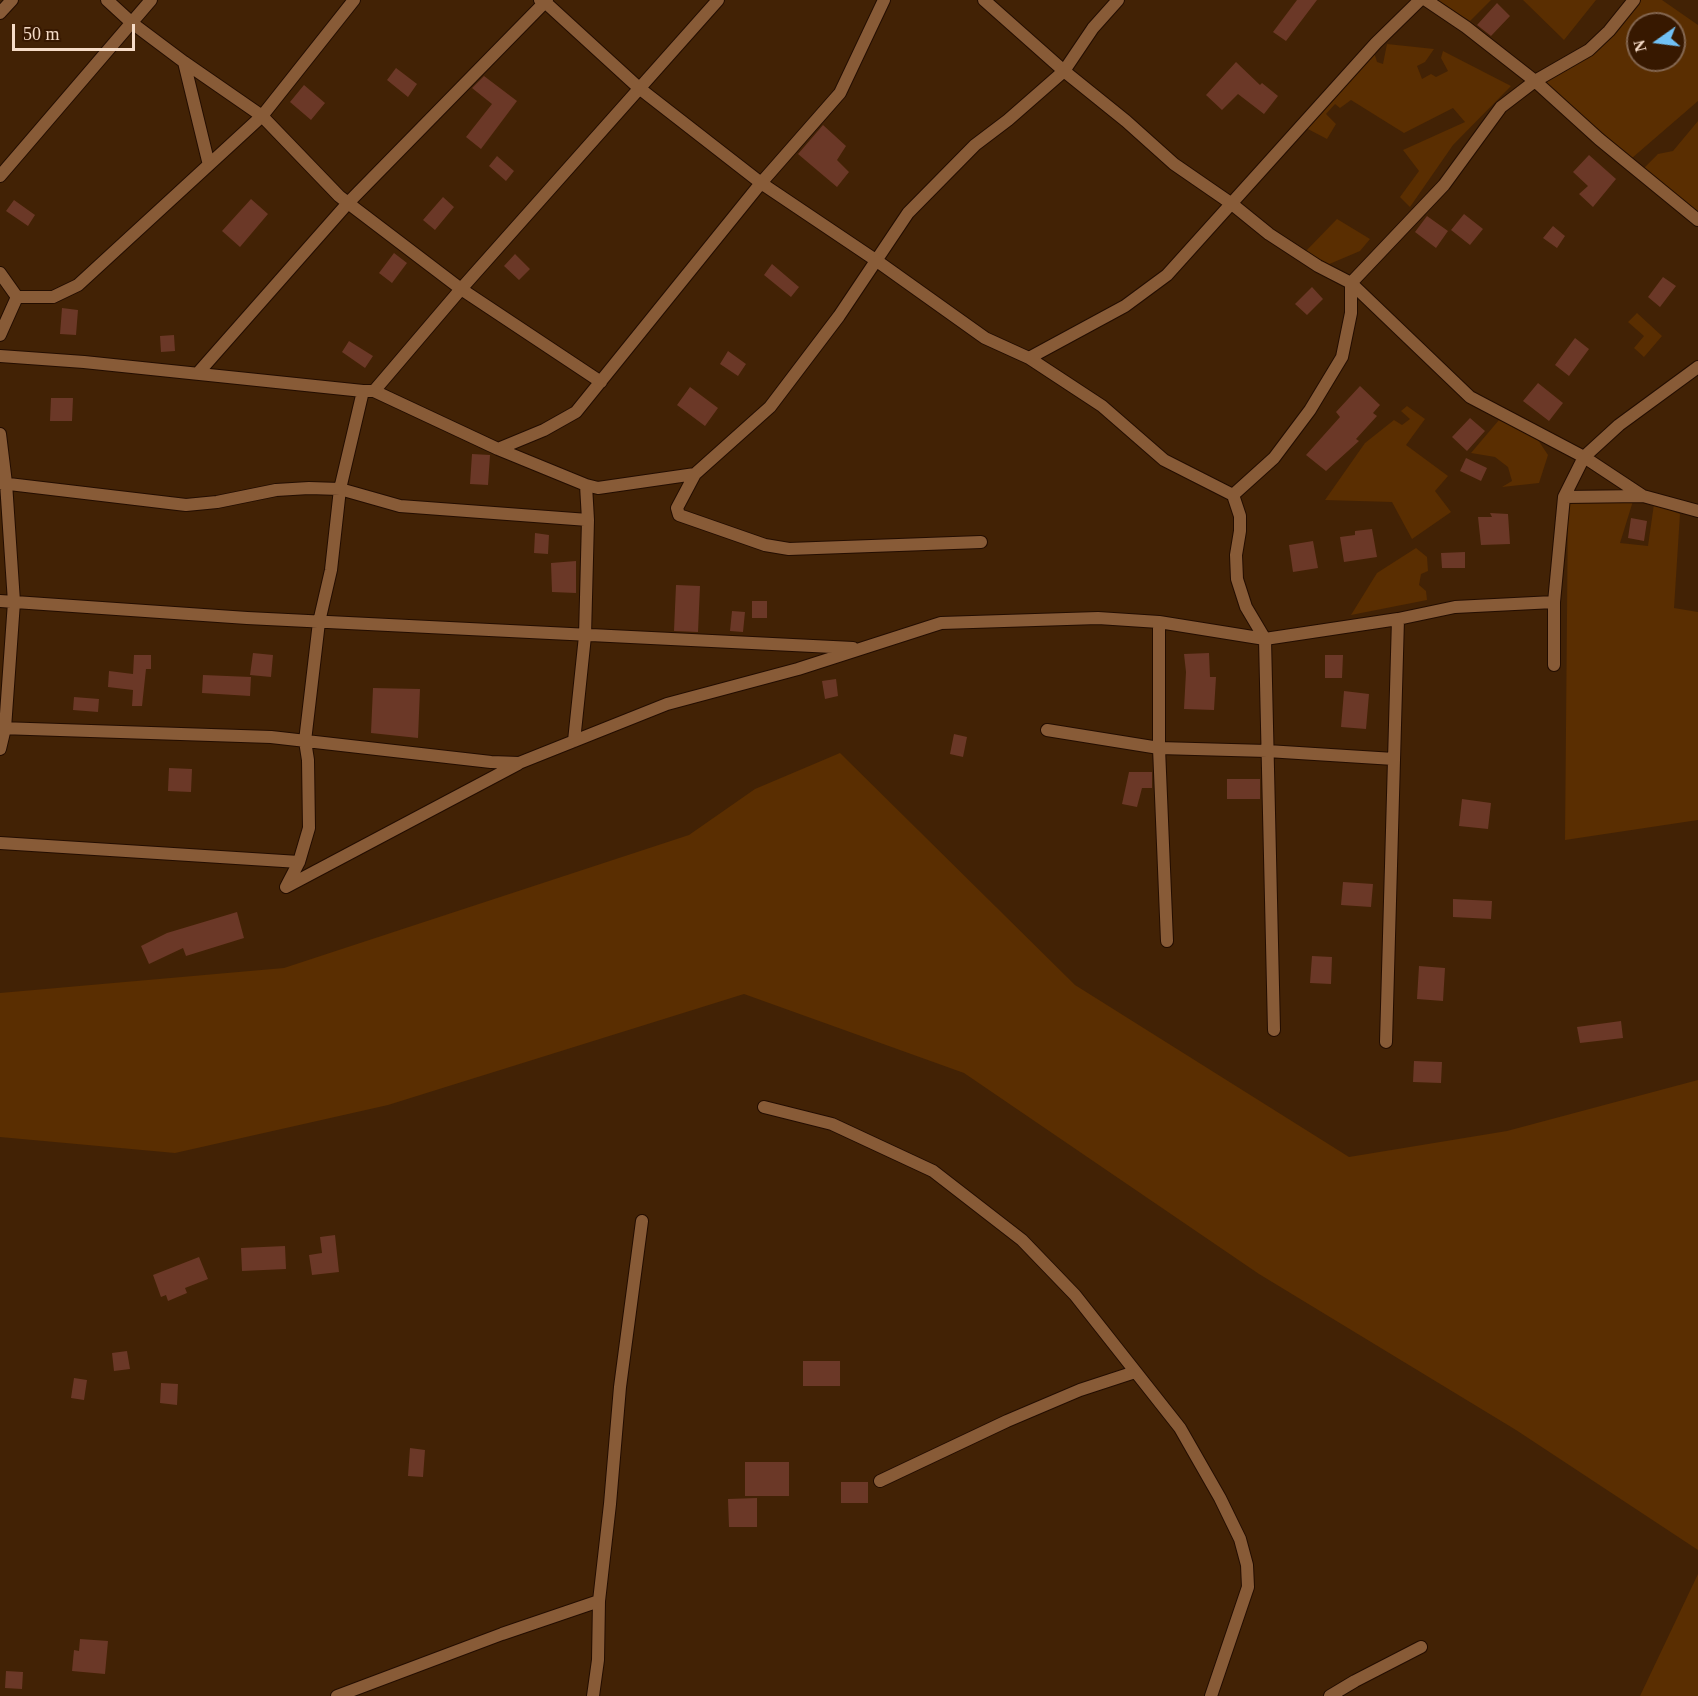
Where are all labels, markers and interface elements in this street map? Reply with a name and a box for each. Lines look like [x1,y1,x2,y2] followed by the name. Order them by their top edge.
[15,12,138,50] scale bar
[1626,12,1686,72] north arrow
[23,24,60,44] text: 50 m
[1630,38,1650,54] text: N

